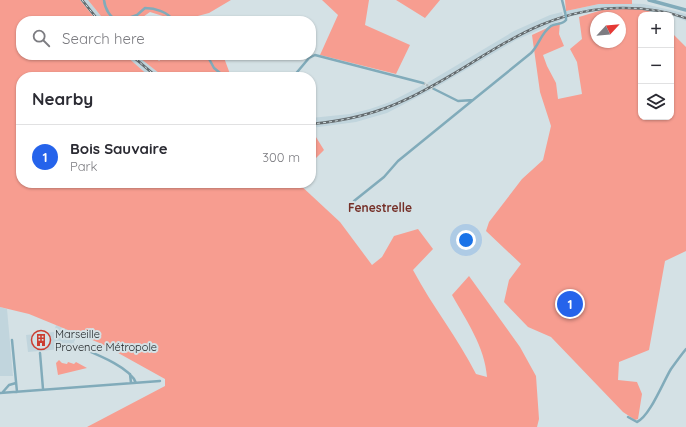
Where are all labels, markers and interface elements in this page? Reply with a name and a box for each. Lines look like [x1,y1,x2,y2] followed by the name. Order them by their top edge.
[590,12,626,48] north arrow
[638,12,674,120] map controls
[638,12,674,48] button: +
[16,16,316,60] search box
[30,27,52,49] icon: search
[62,29,145,48] text: Search here
[638,48,674,84] button: −
[638,84,674,120] button: layers
[32,88,93,109] text: Nearby
[70,139,168,158] text: Bois Sauvaire
[42,149,48,165] text: 1
[262,149,300,165] text: 300 m
[70,158,98,174] text: Park
[348,200,412,215] district label: Fenestrelle
[456,230,476,250] your location
[557,289,583,319] pin: 1
[55,327,157,354] place label: Marseille Provence Métropole
[30,329,52,351] building icon: Marseille Provence Métropole

